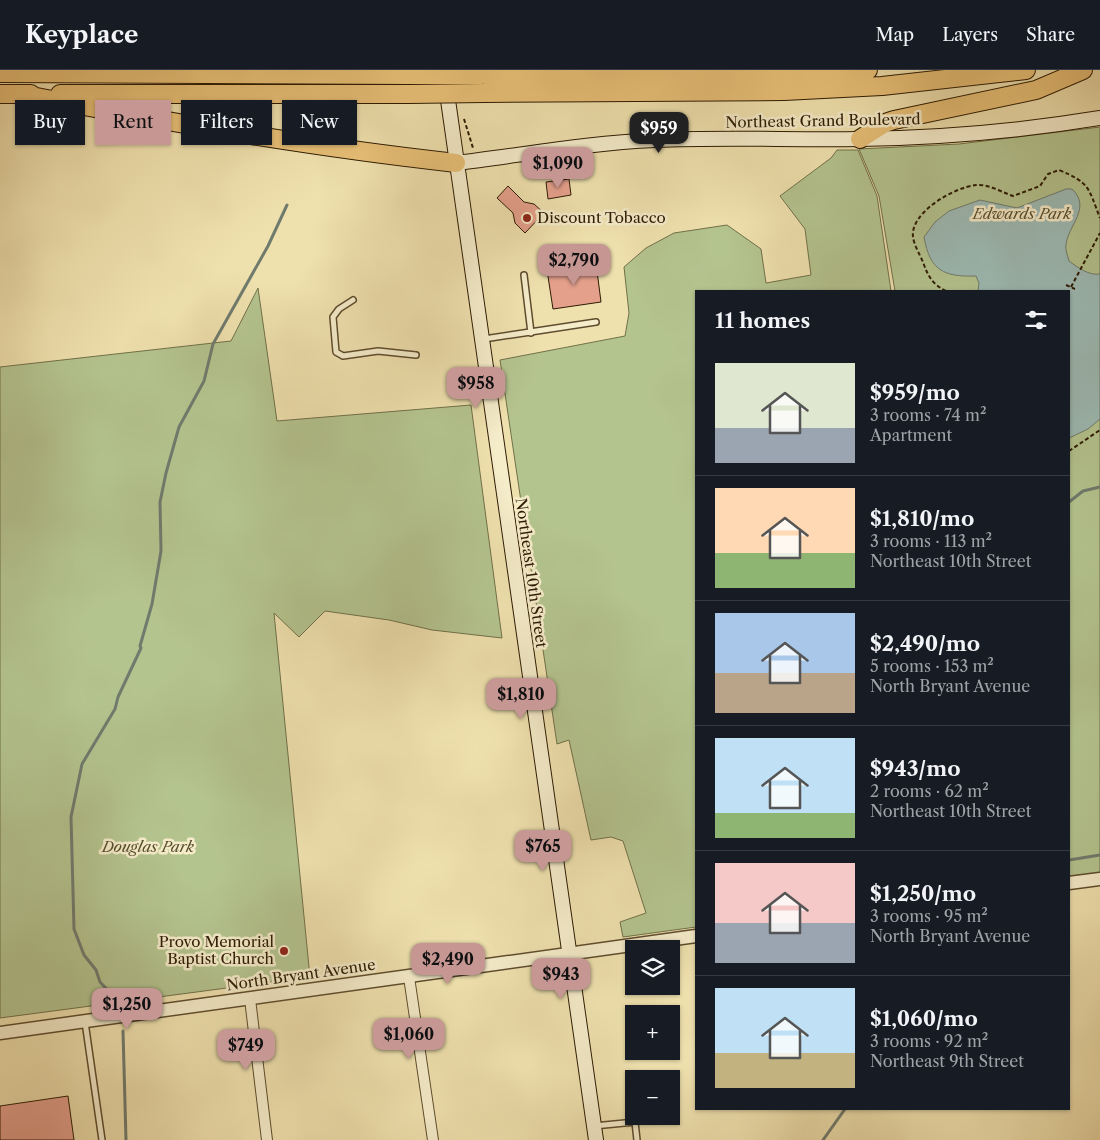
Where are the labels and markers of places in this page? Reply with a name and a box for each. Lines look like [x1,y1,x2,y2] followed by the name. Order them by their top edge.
[629,112,689,154] pin: $959
[517,146,599,189] pin: $1,090
[537,208,666,227] place label: Discount Tobacco
[521,212,533,224] marker: Discount Tobacco
[533,244,615,286] pin: $2,790
[446,366,506,409] pin: $958
[480,678,562,720] pin: $1,810
[513,830,573,872] pin: $765
[159,932,275,968] place label: Provo Memorial Baptist Church
[407,942,489,985] pin: $2,490
[278,945,290,957] marker: Provo Memorial Baptist Church
[531,958,591,1000] pin: $943
[86,988,168,1030] pin: $1,250
[368,1018,450,1060] pin: $1,060
[216,1028,276,1071] pin: $749

